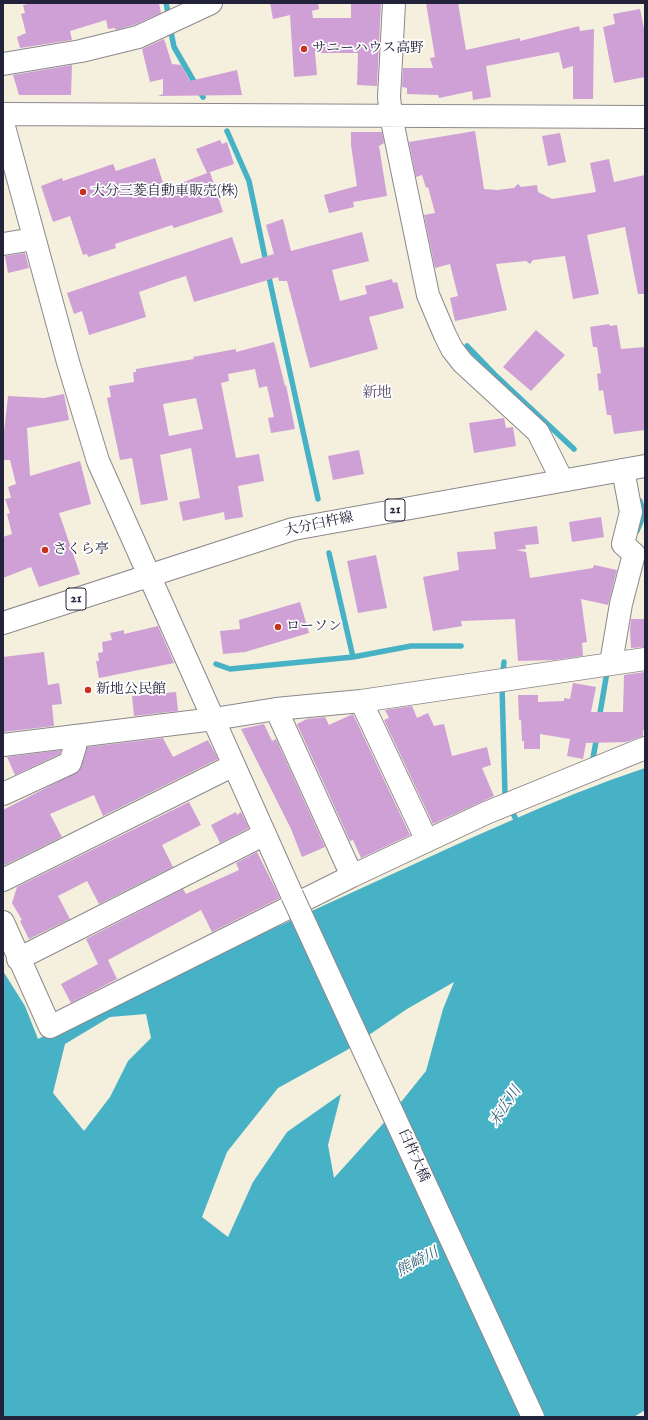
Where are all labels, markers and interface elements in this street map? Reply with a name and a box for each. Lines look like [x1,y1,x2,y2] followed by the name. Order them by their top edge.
[312,41,424,57] place label: サニーハウス高野
[299,44,309,54] marker: サニーハウス高野
[91,184,238,200] place label: 大分三菱自動車販売(株)
[78,187,88,197] marker: 大分三菱自動車販売(株)
[362,385,392,403] district label: 新地
[385,499,405,521] road number: 21
[283,510,355,540] street label: 大分臼杵線
[53,542,109,558] place label: さくら亭
[40,545,50,555] marker: さくら亭
[66,588,86,610] road number: 21
[286,619,342,635] place label: ローソン
[273,622,283,632] marker: ローソン
[96,682,166,698] place label: 新地公民館
[83,685,93,695] marker: 新地公民館
[486,1083,526,1131] water label: 末広川
[394,1127,432,1185] street label: 臼杵大橋
[394,1244,442,1282] water label: 熊崎川

